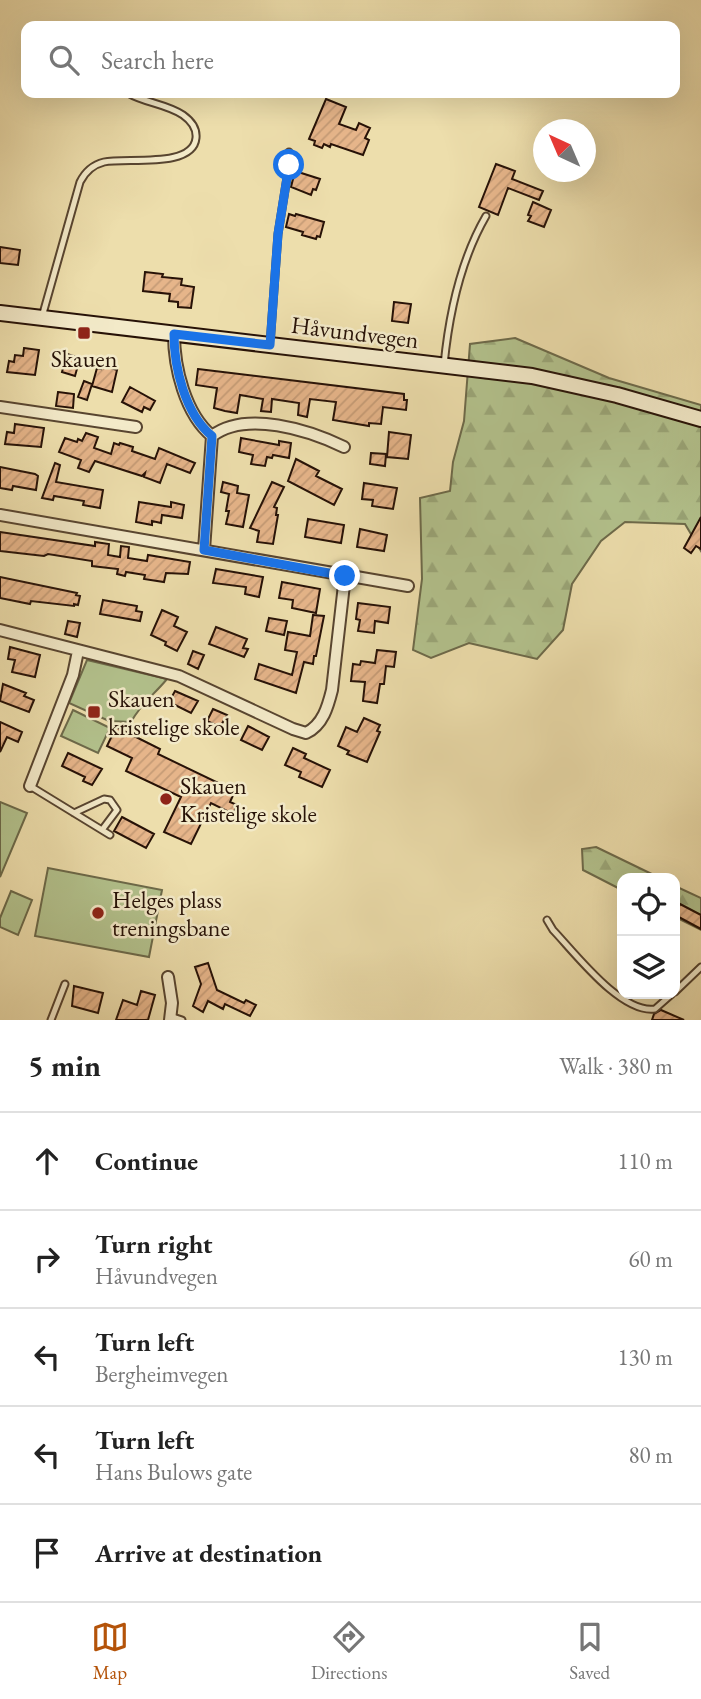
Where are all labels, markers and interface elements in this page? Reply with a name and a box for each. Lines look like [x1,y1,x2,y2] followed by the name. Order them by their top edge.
[21,21,680,98] search box
[45,41,83,79] icon: search
[101,43,214,77] text: Search here
[533,119,596,182] north arrow
[273,149,304,180] route start
[289,309,421,355] street label: Håvundvegen
[76,325,92,341] marker: Skauen
[51,343,118,374] place label: Skauen
[329,560,360,591] route end
[108,683,240,742] place label: Skauen kristelige skole
[86,704,102,720] marker: Skauen kristelige skole
[180,770,317,829] place label: Skauen Kristelige skole
[158,791,174,807] marker: Skauen Kristelige skole
[617,873,680,999] map controls
[617,873,680,936] button: locate
[112,884,230,943] place label: Helges plass treningsbane
[90,905,106,921] marker: Helges plass treningsbane
[617,936,680,999] button: layers
[28,1046,101,1085] text: 5 min
[559,1051,673,1081] text: Walk · 380 m
[28,1142,66,1180] icon: ahead
[95,1144,198,1178] text: Continue
[617,1146,673,1176] text: 110 m
[95,1227,213,1261] text: Turn right
[28,1240,66,1278] icon: right
[628,1244,673,1274] text: 60 m
[95,1261,218,1291] text: Håvundvegen
[95,1325,194,1359] text: Turn left
[28,1338,66,1376] icon: left
[617,1342,673,1372] text: 130 m
[95,1359,229,1389] text: Bergheimvegen
[95,1423,194,1457] text: Turn left
[28,1436,66,1474] icon: left
[628,1440,673,1470] text: 80 m
[95,1457,252,1487] text: Hans Bulows gate
[28,1534,66,1572] icon: arrive
[95,1536,322,1570] text: Arrive at destination
[91,1618,129,1685] tab: Map
[311,1618,387,1685] tab: Directions
[569,1618,610,1685] tab: Saved

